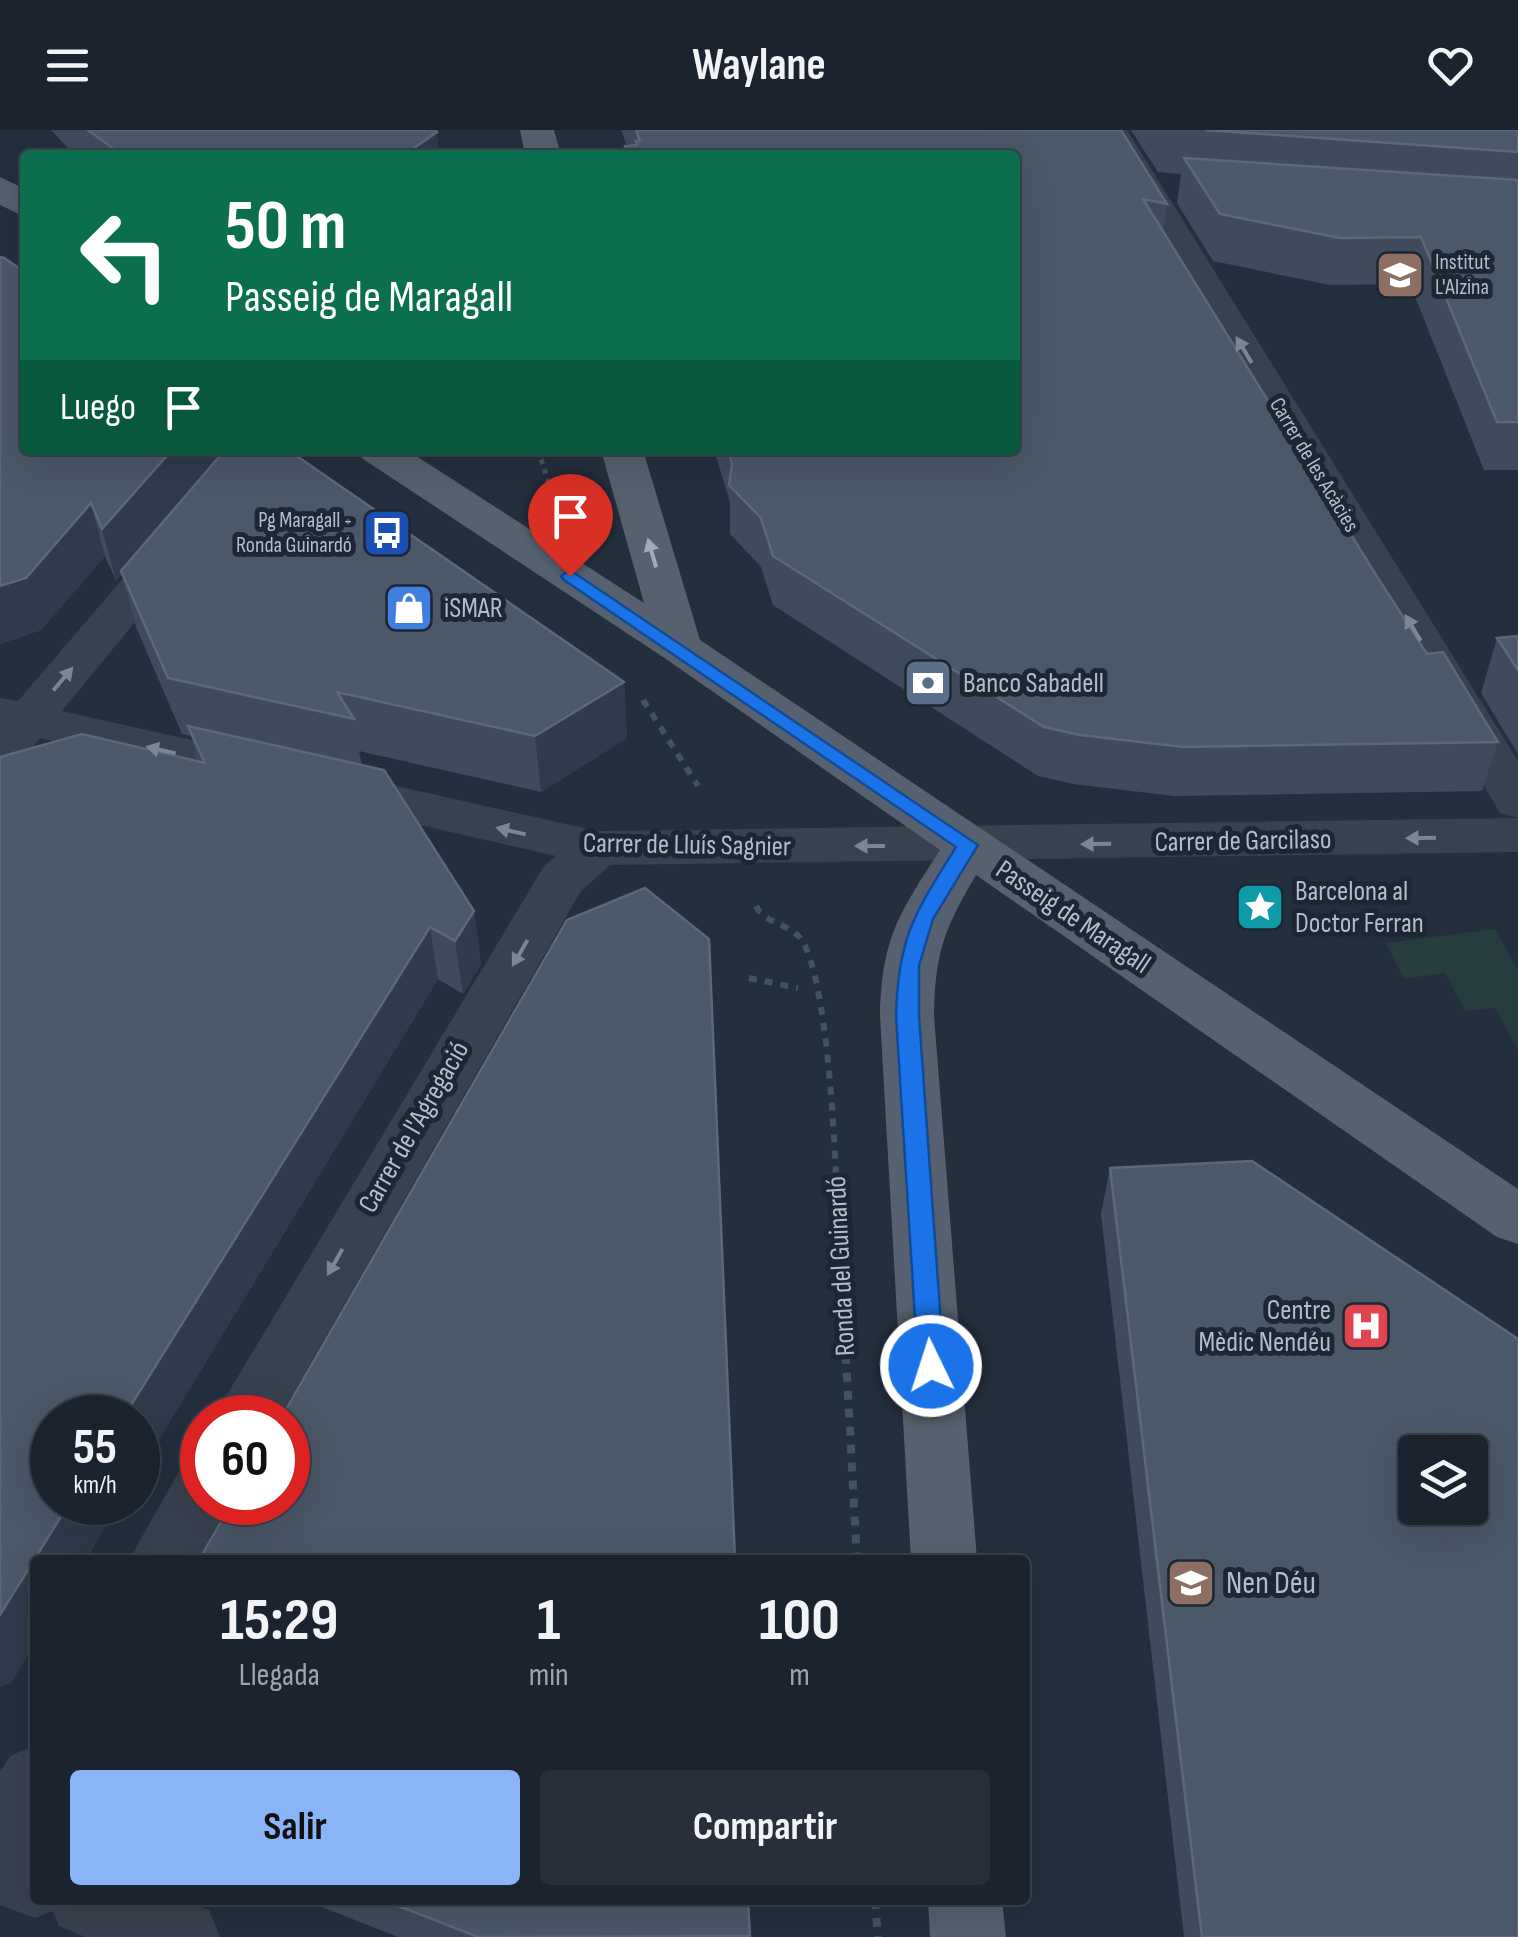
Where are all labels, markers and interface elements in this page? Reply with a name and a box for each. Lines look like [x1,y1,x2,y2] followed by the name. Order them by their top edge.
[40,38,95,93] icon: menu
[692,38,826,93] text: Waylane
[1423,38,1478,93] icon: heart
[225,185,346,269] text: 50 m
[60,190,190,320] icon: left
[1374,249,1426,301] school or university icon: Institut L'Alzina
[1435,249,1490,301] place label: Institut L'Alzina
[225,270,513,325] text: Passeig de Maragall
[1236,336,1253,364] one-way arrow
[156,380,211,435] icon: arrive
[60,385,136,430] text: Luego
[1263,393,1365,537] street label: Carrer de les Acàcies
[528,474,613,577] pin
[543,489,598,544] icon: arrive
[236,507,352,559] place label: Pg Maragall - Ronda Guinardó
[361,507,413,559] bus stop icon: Pg Maragall - Ronda Guinardó
[644,537,659,568] one-way arrow
[383,582,435,634] shop icon: iSMAR
[444,592,503,625] place label: iSMAR
[1404,614,1423,641] one-way arrow
[902,657,954,709] bank icon: Banco Sabadell
[52,667,73,692] one-way arrow
[963,667,1104,700] place label: Banco Sabadell
[145,742,176,757] one-way arrow
[496,823,527,838] one-way arrow
[1154,823,1332,859] street label: Carrer de Garcilaso
[583,827,791,863] street label: Carrer de Lluís Sagnier
[1404,830,1436,846] one-way arrow
[1079,836,1111,852] one-way arrow
[854,838,886,854] one-way arrow
[989,853,1157,981] street label: Passeig de Maragall
[1295,875,1424,940] place label: Barcelona al Doctor Ferran
[1234,881,1286,933] place icon: Barcelona al Doctor Ferran
[511,939,529,967] one-way arrow
[352,1036,476,1218] street label: Carrer de l'Agregació
[820,1175,862,1357] street label: Ronda del Guinardó
[327,1248,344,1276] one-way arrow
[1198,1294,1331,1359] place label: Centre Mèdic Nendéu
[1340,1300,1392,1352] hospital icon: Centre Mèdic Nendéu
[879,1314,983,1418] position arrow
[180,1395,310,1525] speed limit sign: 60
[73,1418,117,1478] text: 55
[1398,1435,1488,1525] map controls
[1398,1435,1488,1525] button: layers
[73,1470,117,1501] text: km/h
[1165,1557,1217,1609] school or university icon: Nen Déu
[1226,1564,1316,1603] place label: Nen Déu
[220,1585,338,1657] text: 15:29
[537,1585,560,1657] text: 1
[759,1585,840,1657] text: 100
[239,1656,320,1695] text: Llegada
[529,1656,569,1695] text: min
[789,1656,810,1695] text: m
[70,1770,520,1885] button: Salir
[540,1770,990,1885] button: Compartir

